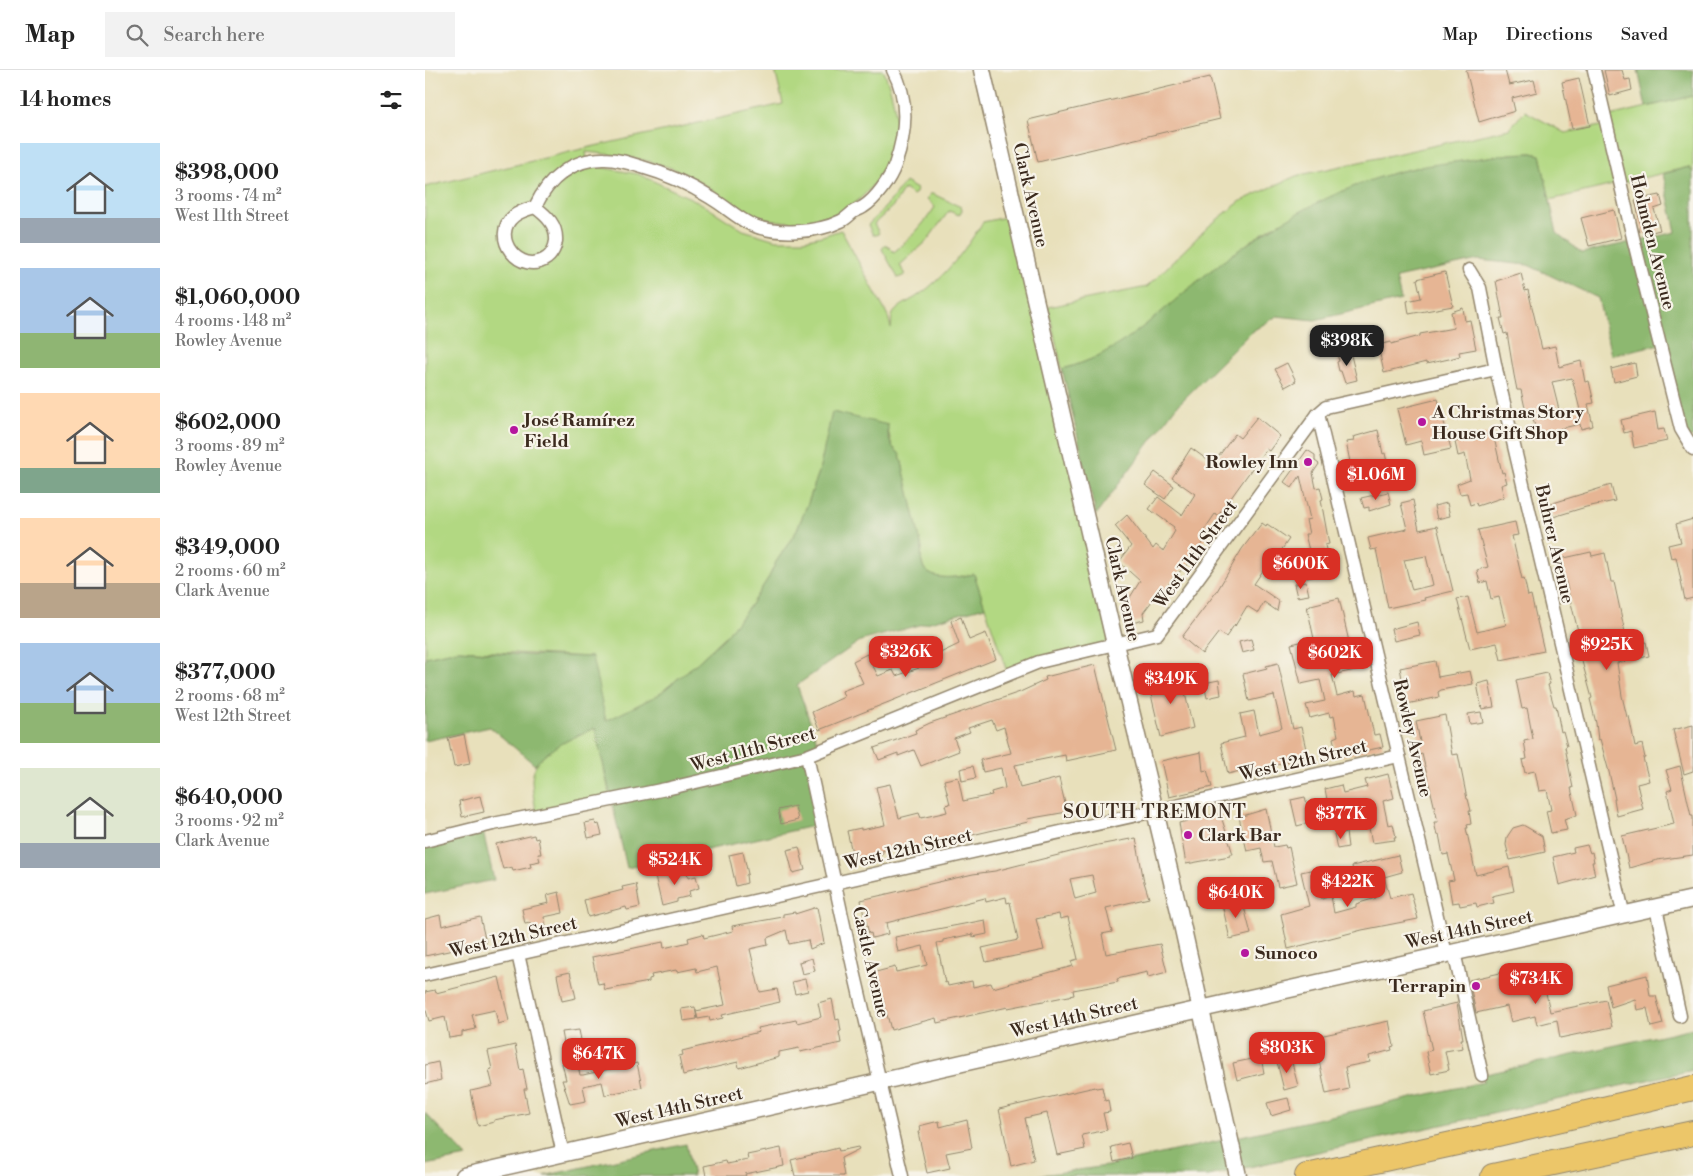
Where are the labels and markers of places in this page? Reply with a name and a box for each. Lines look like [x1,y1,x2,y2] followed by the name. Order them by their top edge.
[1312,324,1382,367] pin: $398K
[1431,401,1585,445] place label: A Christmas Story House Gift Shop
[521,409,635,453] place label: José Ramírez Field
[1416,416,1428,428] marker: A Christmas Story House Gift Shop
[508,424,520,436] marker: José Ramírez Field
[1206,451,1298,474] place label: Rowley Inn
[1302,456,1314,468] marker: Rowley Inn
[1335,458,1417,501] pin: $1.06M
[1266,548,1336,590] pin: $600K
[1572,628,1642,671] pin: $925K
[871,636,941,678] pin: $326K
[1300,636,1370,679] pin: $602K
[1136,662,1206,705] pin: $349K
[1306,798,1376,840] pin: $377K
[1198,824,1282,847] place label: Clark Bar
[1182,829,1194,841] marker: Clark Bar
[640,844,710,886] pin: $524K
[1313,866,1383,908] pin: $422K
[1201,876,1271,919] pin: $640K
[1255,942,1318,965] place label: Sunoco
[1239,947,1251,959] marker: Sunoco
[1501,962,1571,1005] pin: $734K
[1389,975,1466,998] place label: Terrapin
[1470,980,1482,992] marker: Terrapin
[1252,1032,1322,1074] pin: $803K
[564,1038,634,1080] pin: $647K

